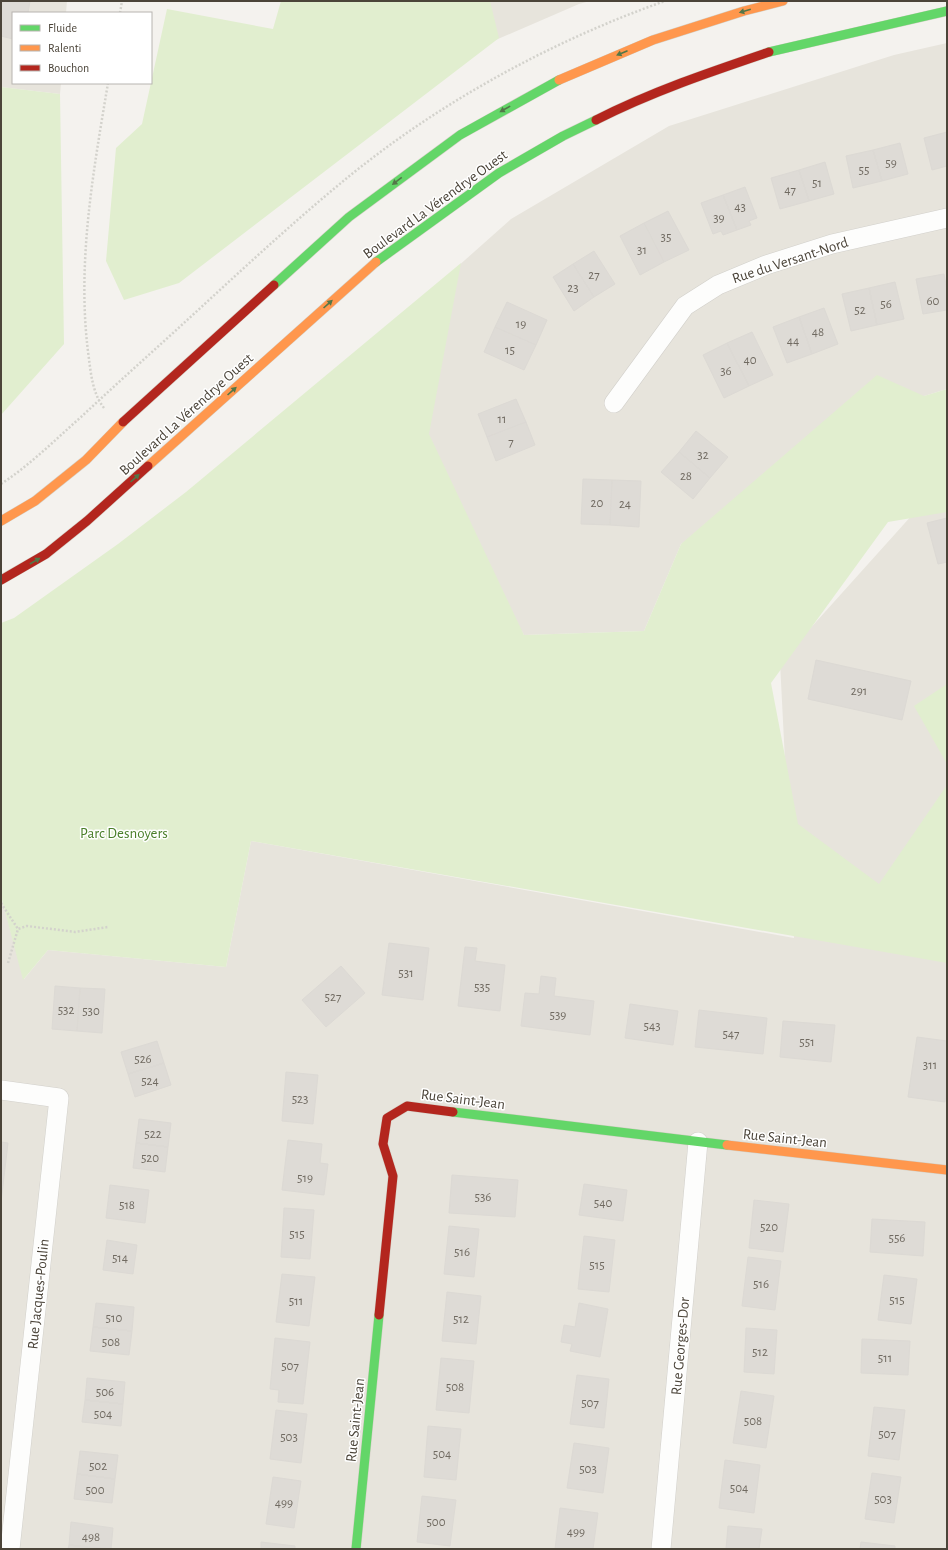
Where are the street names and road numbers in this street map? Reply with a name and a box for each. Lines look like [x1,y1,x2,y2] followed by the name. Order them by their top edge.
[360,147,510,262] street label: Boulevard La Vérendrye Ouest
[730,235,850,286] street label: Rue du Versant-Nord
[117,350,256,478] street label: Boulevard La Vérendrye Ouest
[420,1087,506,1112] street label: Rue Saint-Jean
[742,1127,828,1150] street label: Rue Saint-Jean
[25,1238,52,1350] street label: Rue Jacques-Poulin
[669,1296,692,1396] street label: Rue Georges-Dor
[344,1377,367,1463] street label: Rue Saint-Jean

